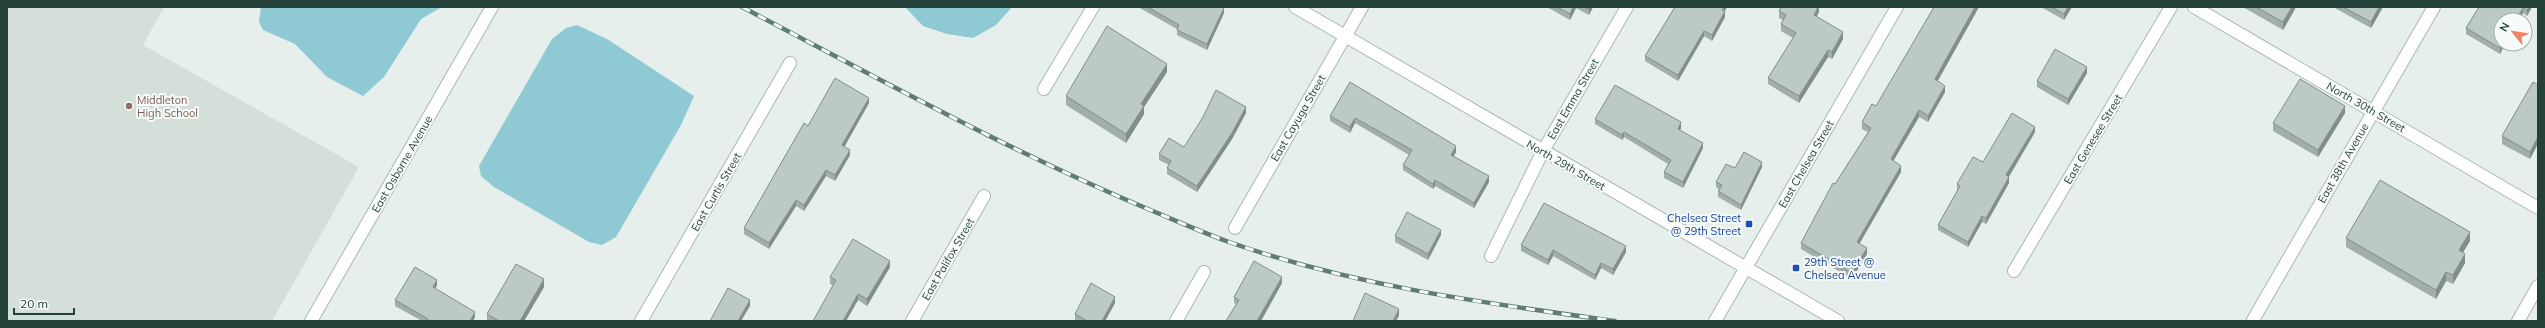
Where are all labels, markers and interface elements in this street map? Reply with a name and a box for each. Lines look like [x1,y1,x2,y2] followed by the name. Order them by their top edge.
[2493,12,2533,52] north arrow
[2496,20,2512,34] text: N
[1544,56,1602,142] street label: East Emma Street
[1268,72,1329,164] street label: East Cayuga Street
[2324,79,2408,135] street label: North 30th Street
[2061,91,2125,186] street label: East Genesee Street
[137,93,198,120] place label: Middleton High School
[124,101,134,111] marker: Middleton High School
[369,113,435,215] street label: East Osborne Avenue
[1775,118,1837,210] street label: East Chelsea Street
[2314,121,2372,205] street label: East 38th Avenue
[1524,137,1608,193] street label: North 29th Street
[688,150,744,234] street label: East Curtis Street
[1667,211,1741,238] place label: Chelsea Street @ 29th Street
[919,215,977,303] street label: East Palifox Street
[1744,219,1754,229] marker: Chelsea Street @ 29th Street
[1804,255,1886,282] place label: 29th Street @ Chelsea Avenue
[1791,263,1801,273] marker: 29th Street @ Chelsea Avenue
[14,290,74,316] scale bar
[20,296,48,311] text: 20 m

